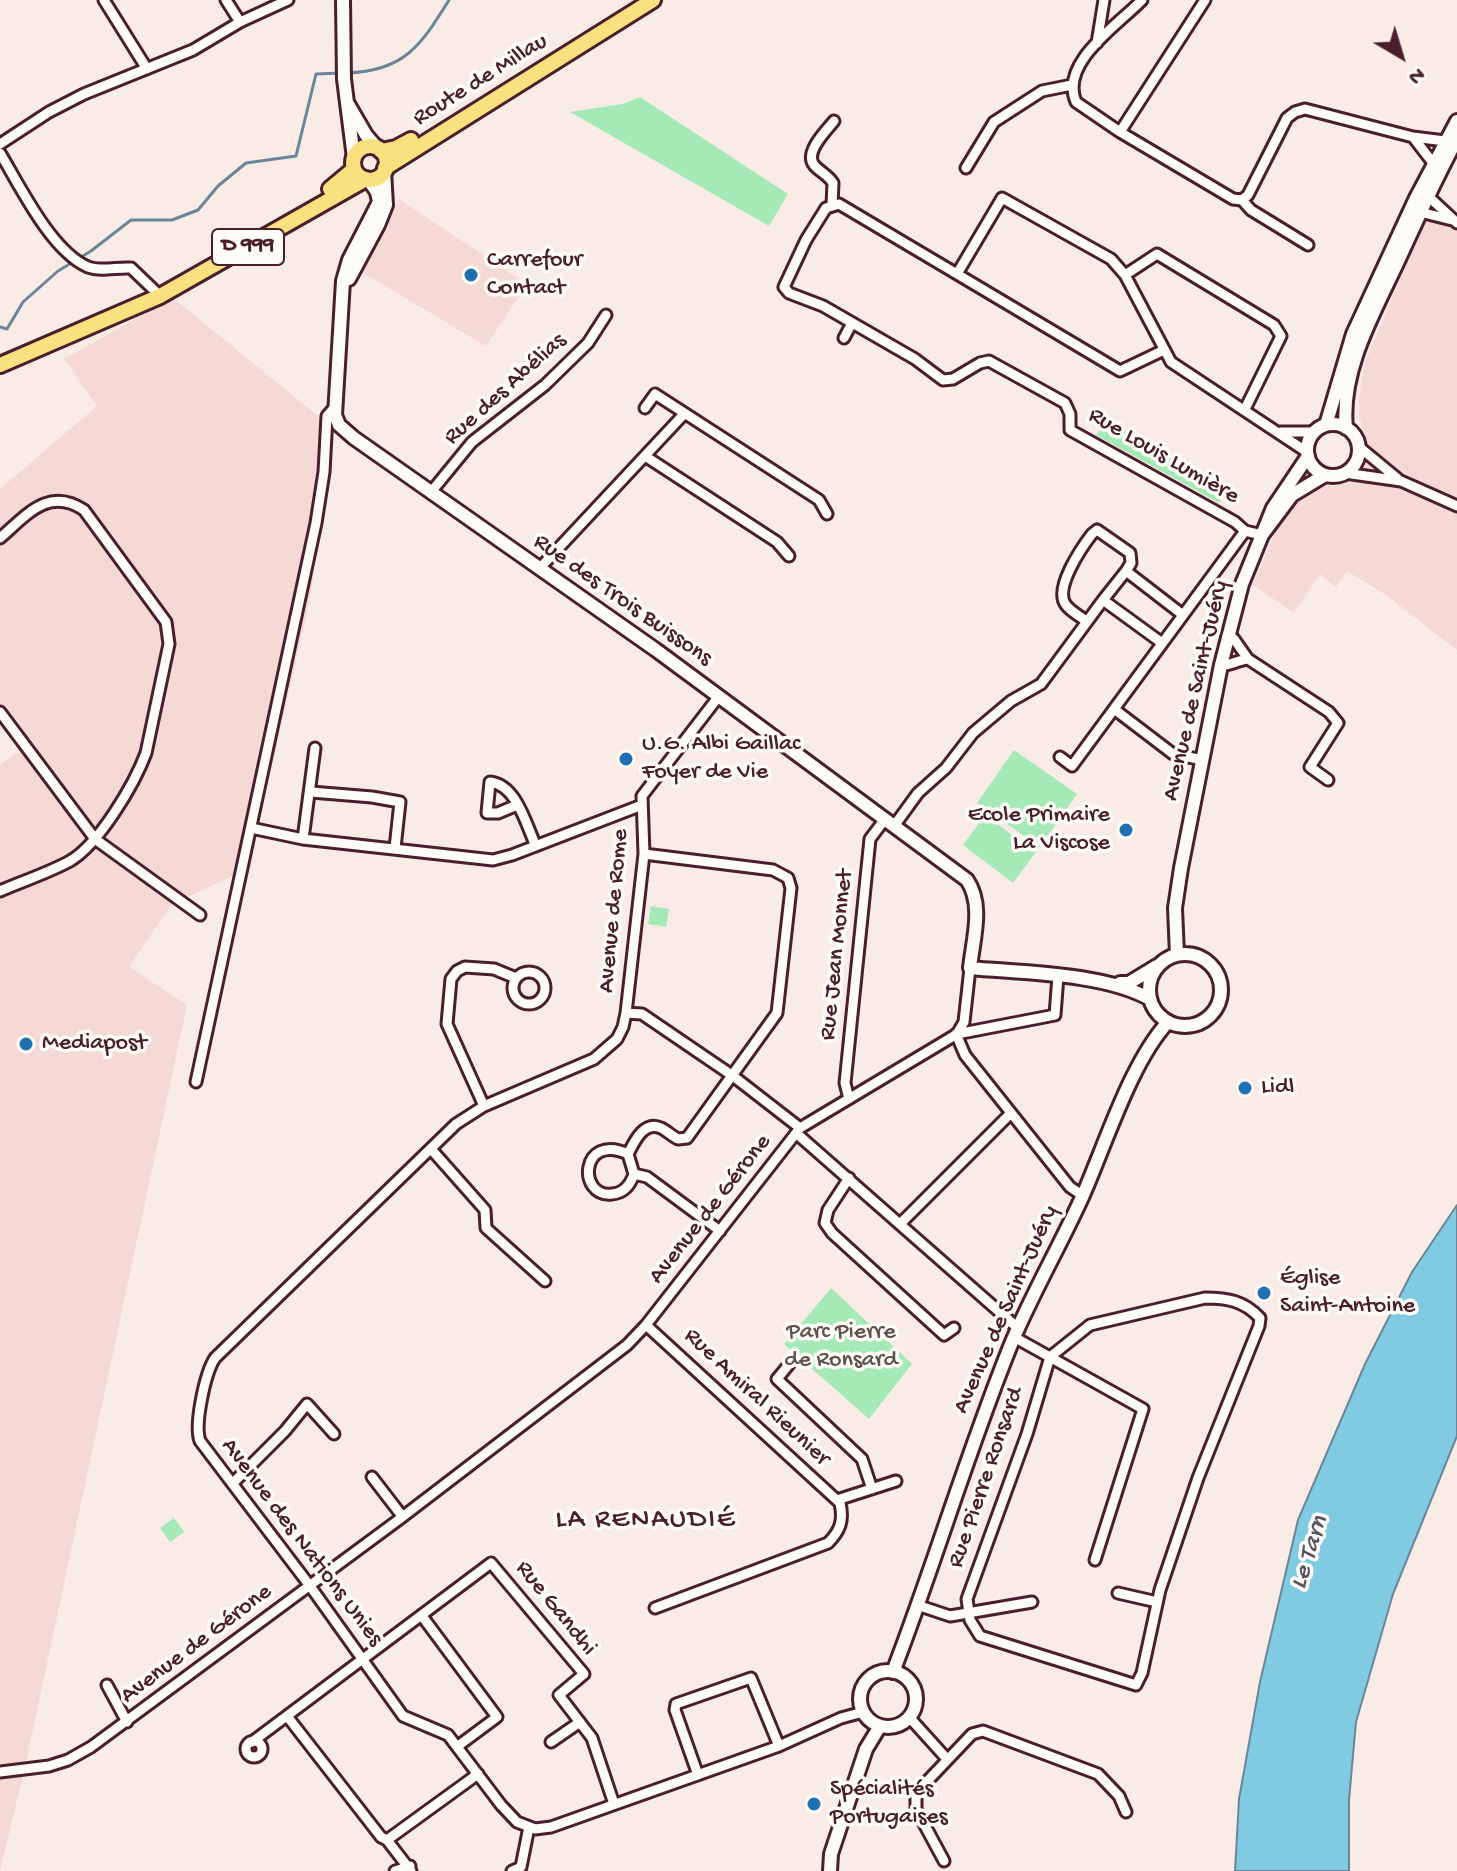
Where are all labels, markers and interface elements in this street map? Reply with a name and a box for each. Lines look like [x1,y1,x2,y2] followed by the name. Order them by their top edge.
[1361,16,1441,96] north arrow
[408,28,554,134] street label: Route de Millau
[1402,60,1429,90] text: N
[212,229,284,265] road number: D 999
[487,247,582,303] place label: Carrefour Contact
[462,266,480,284] marker: Carrefour Contact
[439,328,573,452] street label: Rue des Abélias
[1082,402,1244,512] street label: Rue Louis Lumière
[527,528,717,674] street label: Rue des Trois Buissons
[1158,578,1236,804] street label: Avenue de Saint-Juéry
[642,731,800,787] place label: U.G. Albi Gaillac Foyer de Vie
[617,750,635,768] marker: U.G. Albi Gaillac Foyer de Vie
[968,802,1110,858] place label: Ecole Primaire La Viscose
[1117,821,1135,839] marker: Ecole Primaire La Viscose
[593,828,637,994] street label: Avenue de Rome
[815,868,861,1042] street label: Rue Jean Monnet
[42,1030,147,1058] place label: Mediapost
[17,1035,35,1053] marker: Mediapost
[1261,1074,1294,1102] place label: Lidl
[1236,1079,1254,1097] marker: Lidl
[644,1129,778,1291] street label: Avenue de Gérone
[948,1201,1066,1419] street label: Avenue de Saint-Juéry
[1280,1265,1415,1321] place label: Église Saint-Antoine
[1255,1284,1273,1302] marker: Église Saint-Antoine
[784,1319,898,1375] park label: Parc Pierre de Ronsard
[677,1323,835,1473] street label: Rue Amiral Rieunier
[943,1384,1031,1572] street label: Rue Pierre Ronsard
[213,1433,389,1653] street label: Avenue des Nations Unies
[556,1505,736,1539] district label: LA RENAUDIÉ
[1285,1512,1337,1594] water label: Le Tarn
[508,1556,602,1662] street label: Rue Gandhi
[116,1579,278,1711] street label: Avenue de Gérone
[830,1776,947,1832] place label: Spécialités Portugaises
[805,1795,823,1813] marker: Spécialités Portugaises

